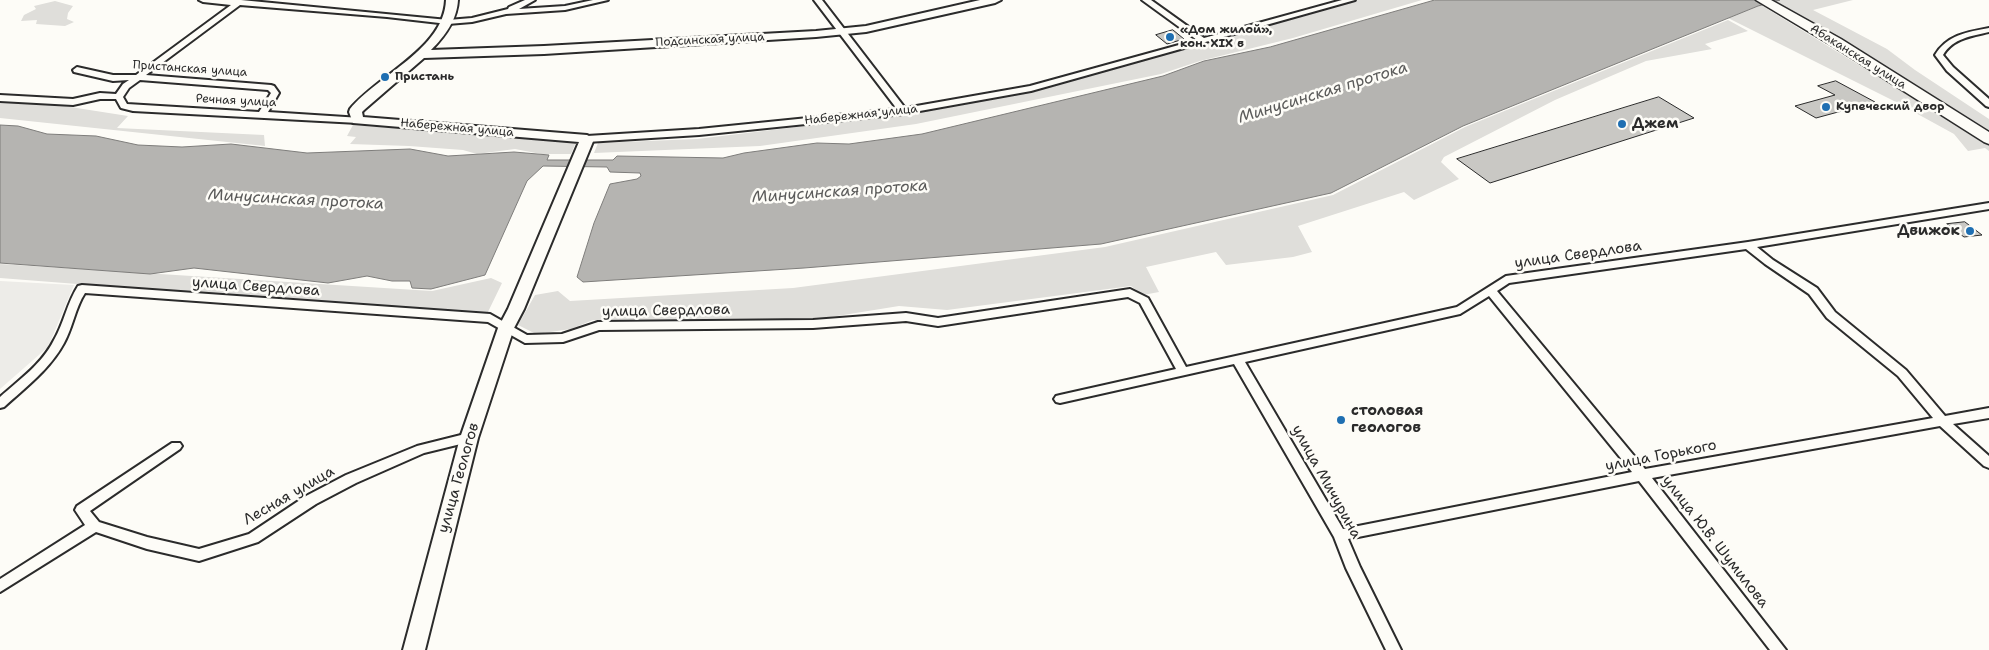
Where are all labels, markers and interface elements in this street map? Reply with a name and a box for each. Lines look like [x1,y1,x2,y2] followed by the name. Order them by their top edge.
[1807,22,1909,92] street label: Абаканская улица
[1180,23,1272,51] place label: «Дом жилой», кон. ХIХ в
[655,30,765,50] street label: Подсинская улица
[1164,31,1176,43] marker: «Дом жилой», кон. ХIХ в
[132,58,248,80] street label: Пристанская улица
[1236,58,1410,128] water label: Минусинская протока
[395,70,454,84] place label: Пристань
[379,71,391,83] marker: Пристань
[195,92,277,110] street label: Речная улица
[1836,100,1944,114] place label: Купеческий двор
[1820,101,1832,113] marker: Купеческий двор
[804,102,918,128] street label: Набережная улица
[1632,115,1678,133] place label: Джем
[400,116,514,140] street label: Набережная улица
[1616,118,1628,130] marker: Джем
[751,176,929,208] water label: Минусинская протока
[207,186,385,214] water label: Минусинская протока
[1897,222,1960,240] place label: Движок
[1964,225,1976,237] marker: Движок
[1513,237,1643,273] street label: улица Свердлова
[192,274,320,300] street label: улица Свердлова
[602,301,730,321] street label: улица Свердлова
[1351,402,1423,437] place label: столовая геологов
[1335,414,1347,426] marker: столовая геологов
[435,421,483,535] street label: улица Геологов
[1287,422,1365,542] street label: улица Мичурина
[1604,436,1718,476] street label: улица Горького
[240,463,338,529] street label: Лесная улица
[1658,472,1772,612] street label: улица Ю.В. Шумилова

